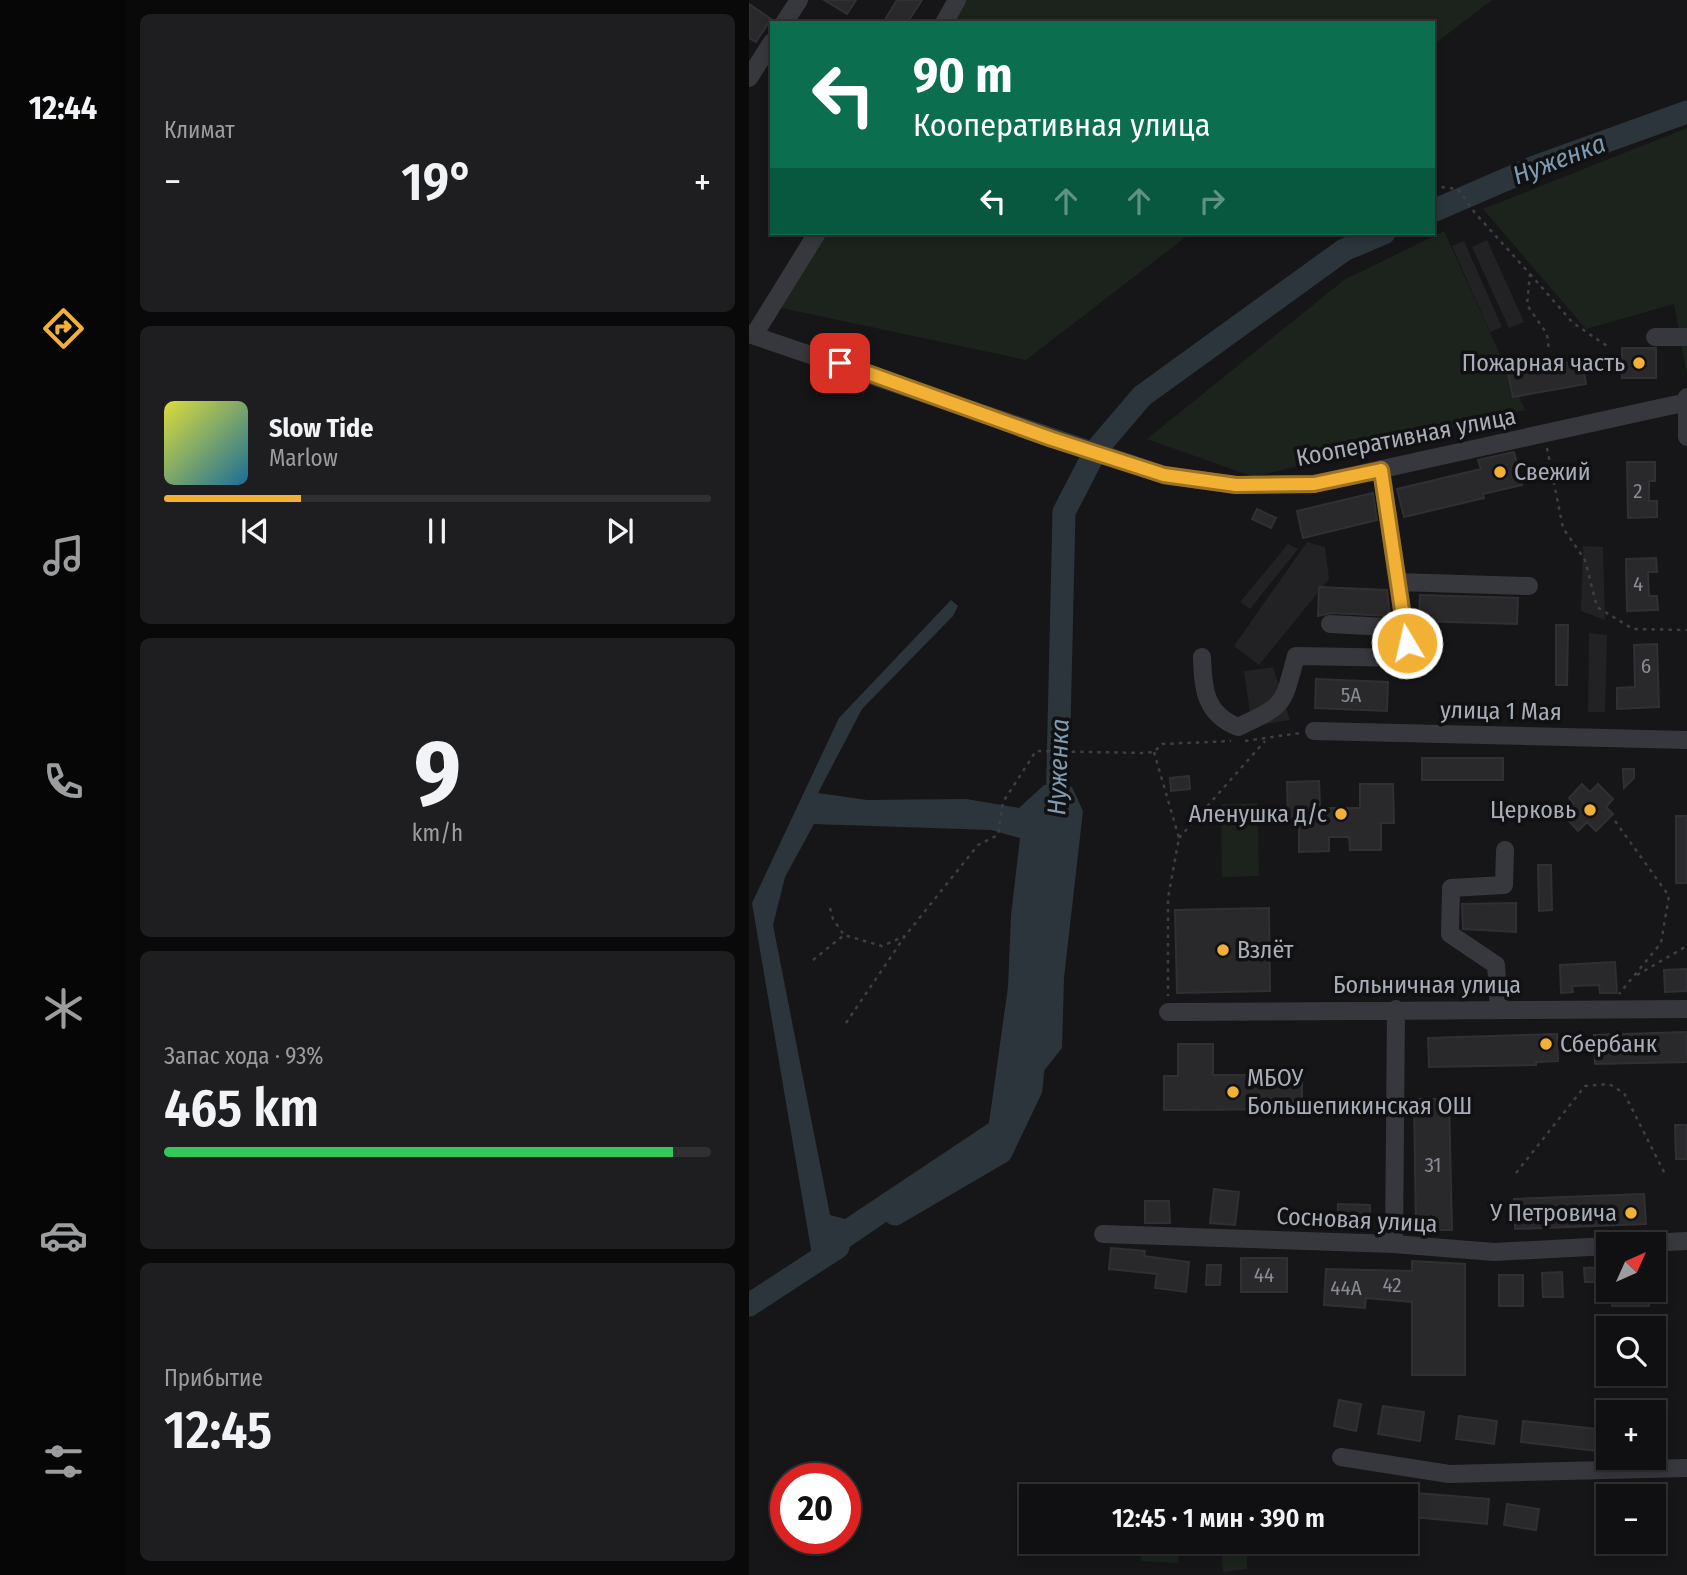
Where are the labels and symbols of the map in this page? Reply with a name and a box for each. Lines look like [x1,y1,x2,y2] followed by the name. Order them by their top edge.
[1509,128,1610,191] water label: Нуженка
[810,333,870,393] pin
[1462,349,1625,377] place label: Пожарная часть
[1631,355,1647,371] marker: Пожарная часть
[1294,402,1518,472] street label: Кооперативная улица
[1514,458,1591,486] place label: Свежий
[1492,464,1508,480] marker: Свежий
[1633,478,1643,504] house number: 2
[1633,571,1643,597] house number: 4
[1370,606,1444,680] position arrow
[1641,653,1651,679] house number: 6
[1341,682,1361,708] house number: 5А
[1440,696,1562,726] street label: улица 1 Мая
[1041,718,1076,816] water label: Нуженка
[1490,796,1576,824] place label: Церковь
[1189,800,1327,828] place label: Аленушка д/с
[1582,802,1598,818] marker: Церковь
[1333,806,1349,822] marker: Аленушка д/с
[1237,936,1294,964] place label: Взлёт
[1215,942,1231,958] marker: Взлёт
[1333,971,1521,999] street label: Больничная улица
[1560,1030,1658,1058] place label: Сбербанк
[1538,1036,1554,1052] marker: Сбербанк
[1247,1064,1472,1120] place label: МБОУ Большепикинская ОШ
[1225,1084,1241,1100] marker: МБОУ Большепикинская ОШ
[1424,1152,1442,1178] house number: 31
[1489,1199,1617,1227] place label: У Петровича
[1276,1202,1438,1238] street label: Сосновая улица
[1623,1205,1639,1221] marker: У Петровича
[1596,1232,1666,1302] north arrow
[1254,1262,1274,1288] house number: 44
[1382,1272,1402,1298] house number: 42
[1330,1275,1362,1301] house number: 44А
[770,1463,861,1554] speed limit sign: 20

